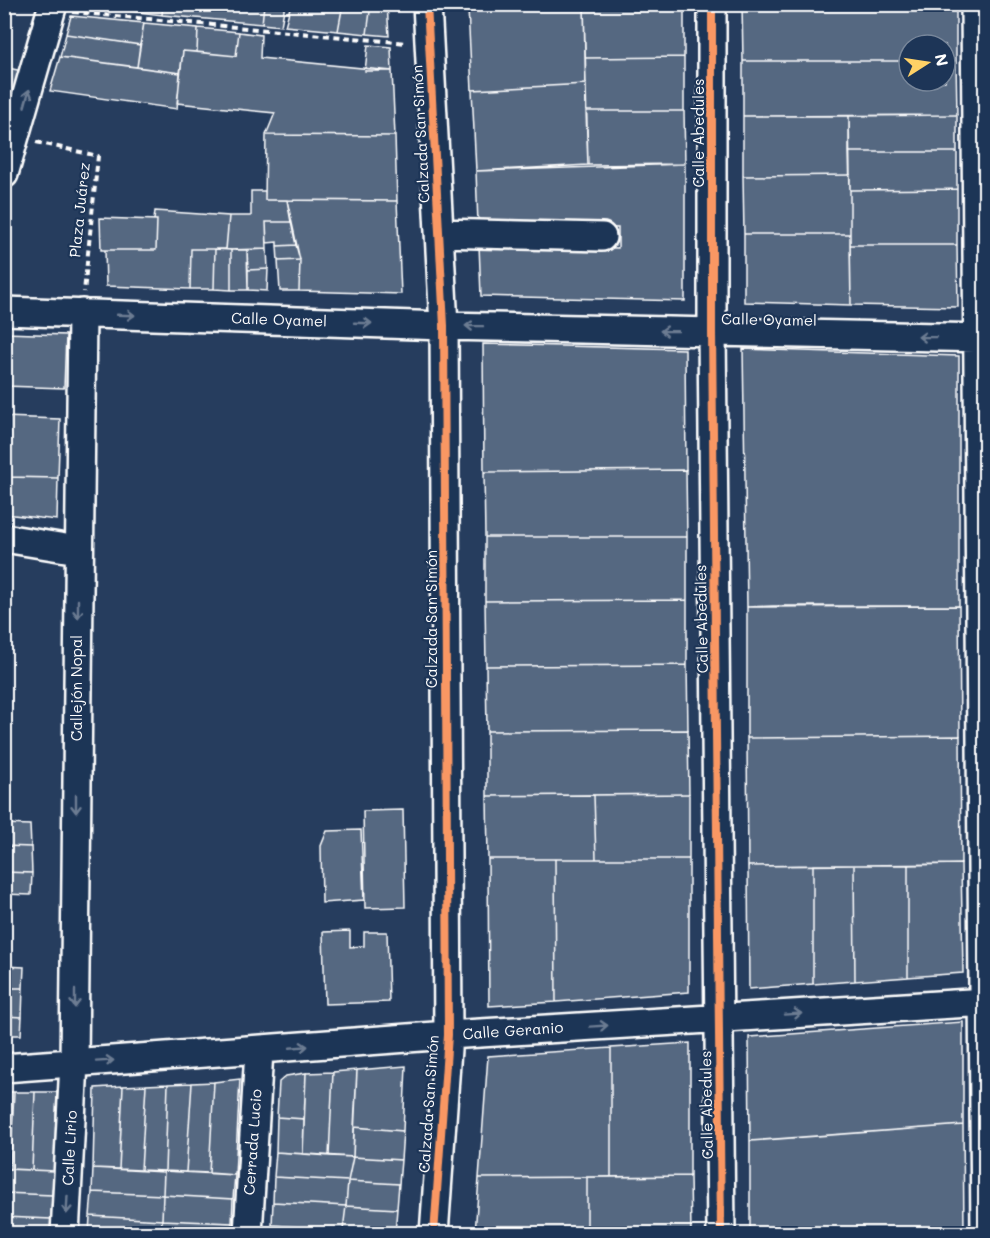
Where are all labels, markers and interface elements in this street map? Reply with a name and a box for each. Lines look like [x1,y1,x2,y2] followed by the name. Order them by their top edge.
[897,33,957,93] north arrow
[931,52,954,68] text: N
[406,64,434,204] street label: Calzada San Simón
[688,79,708,187] street label: Calle Abedules
[22,89,33,108] one-way arrow
[64,161,94,259] street label: Plaza Juárez
[231,307,327,331] street label: Calle Oyamel
[721,308,817,330] street label: Calle Oyamel
[115,309,135,320] one-way arrow
[352,317,372,329] one-way arrow
[465,321,485,332] one-way arrow
[660,325,680,337] one-way arrow
[918,331,938,342] one-way arrow
[421,550,441,688] street label: Calzada San Simón
[690,564,712,674] street label: Calle Abedules
[72,598,84,618] one-way arrow
[66,635,86,741] street label: Callejón Nopal
[70,793,82,813] one-way arrow
[69,988,81,1008] one-way arrow
[783,1008,803,1019] one-way arrow
[462,1017,564,1043] street label: Calle Geranio
[588,1020,608,1031] one-way arrow
[413,1034,443,1174] street label: Calzada San Simón
[289,1042,309,1053] one-way arrow
[695,1050,717,1160] street label: Calle Abedules
[94,1055,114,1066] one-way arrow
[238,1088,266,1196] street label: Cerrada Lucio
[57,1110,81,1186] street label: Calle Lirio
[61,1195,72,1215] one-way arrow

